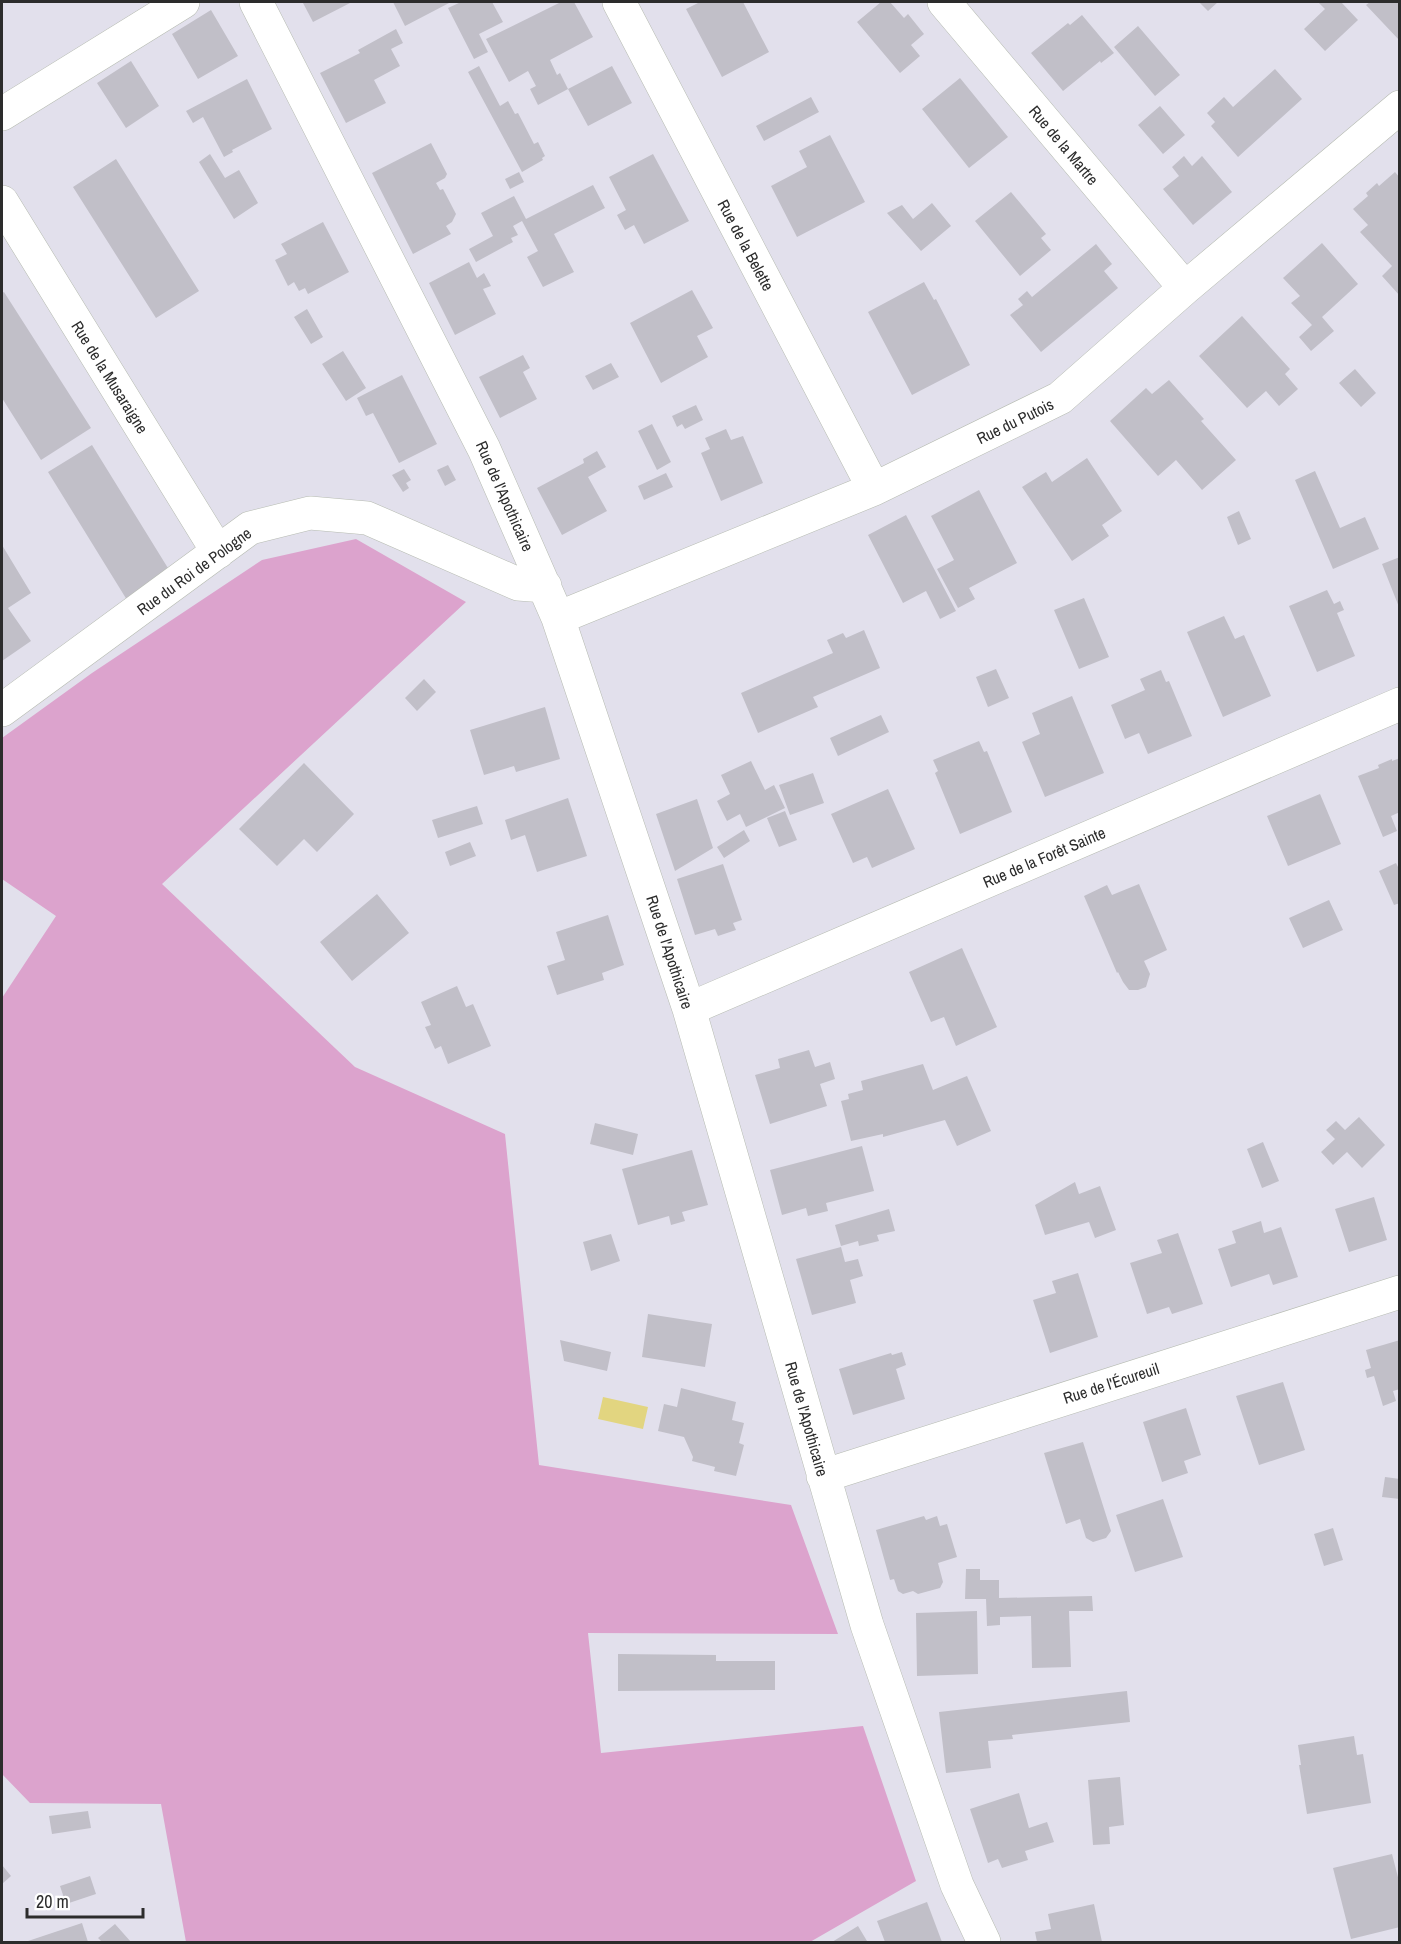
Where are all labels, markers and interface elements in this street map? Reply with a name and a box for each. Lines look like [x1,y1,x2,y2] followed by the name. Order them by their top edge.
[1024,101,1104,189] street label: Rue de la Martre
[713,195,779,295] street label: Rue de la Belette
[66,316,154,438] street label: Rue de la Musaraigne
[973,393,1057,449] street label: Rue du Putois
[471,437,539,555] street label: Rue de l'Apothicaire
[132,522,256,620] street label: Rue du Roi de Pologne
[979,821,1109,893] street label: Rue de la Forêt Sainte
[641,892,699,1012] street label: Rue de l'Apothicaire
[1060,1357,1162,1409] street label: Rue de l'Écureuil
[780,1359,834,1479] street label: Rue de l'Apothicaire
[27,1881,142,1919] scale bar
[36,1889,69,1914] text: 20 m

